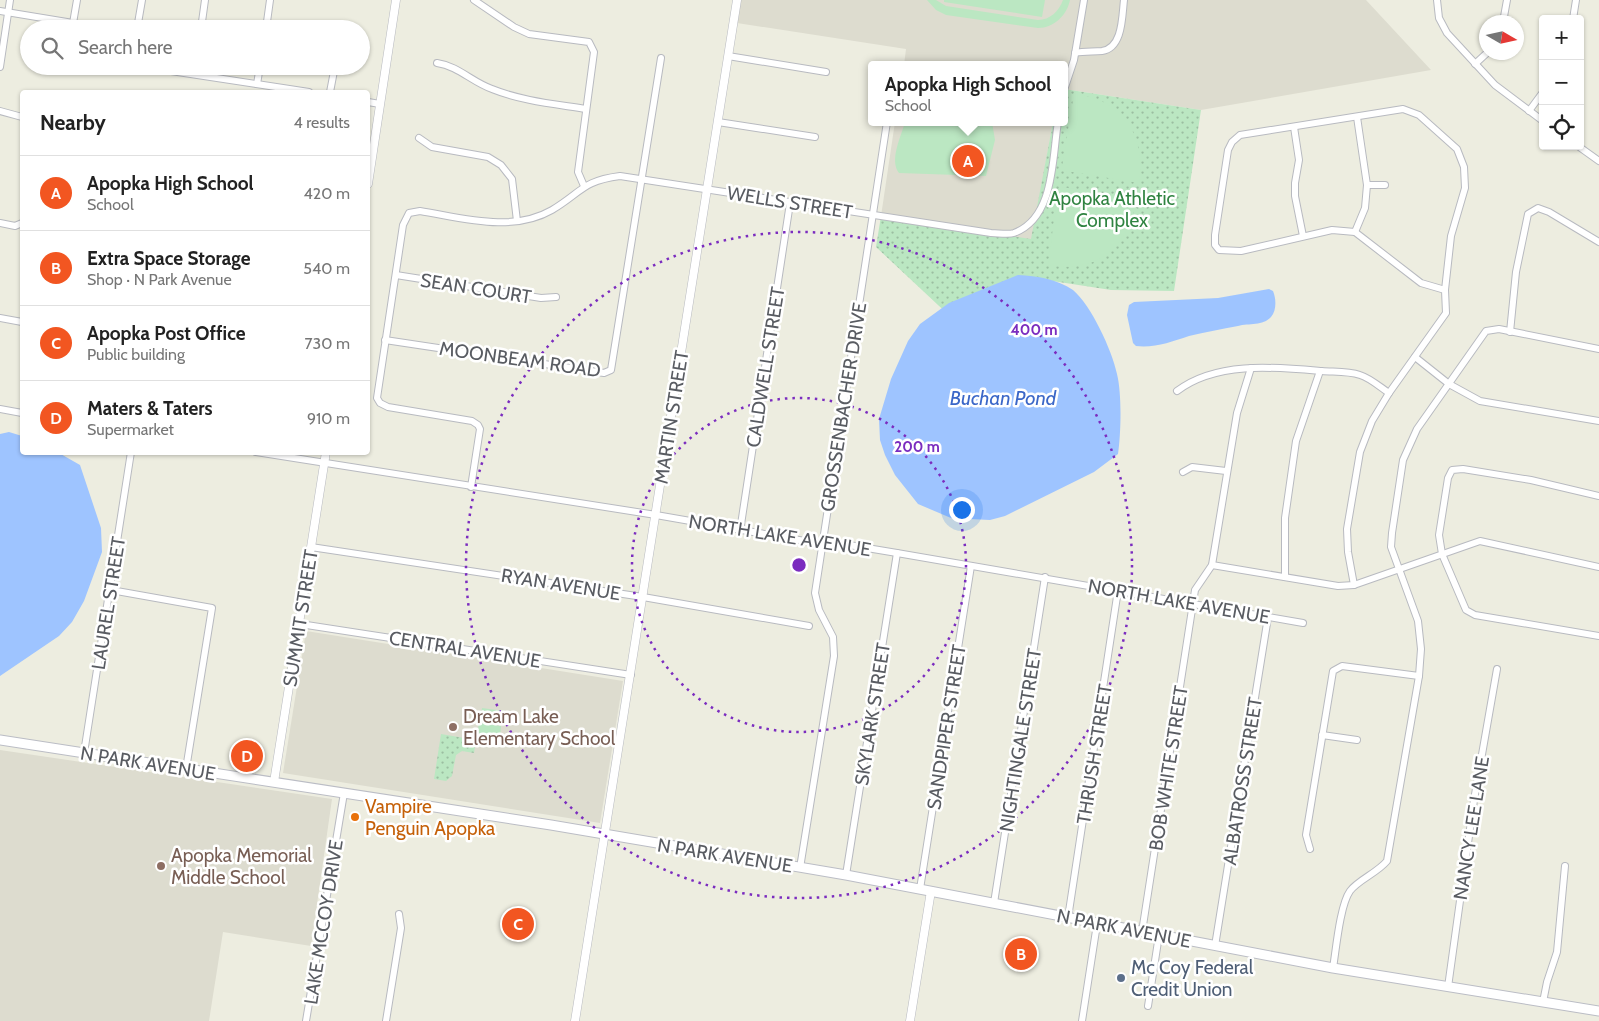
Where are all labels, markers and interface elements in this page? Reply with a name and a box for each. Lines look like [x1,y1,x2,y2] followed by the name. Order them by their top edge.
[1479,15,1524,60] north arrow
[1539,15,1584,150] map controls
[1539,15,1584,60] button: +
[20,20,370,75] search box
[38,34,66,62] icon: search
[78,36,172,59] text: Search here
[1539,60,1584,105] button: −
[868,61,1068,126] popup
[885,73,1051,96] text: Apopka High School
[885,96,931,115] text: School
[1539,105,1584,150] button: locate
[40,110,106,135] text: Nearby
[293,113,350,132] text: 4 results
[952,142,984,180] pin: A
[87,172,254,195] text: Apopka High School
[726,181,854,224] street label: WELLS STREET
[51,184,61,203] text: A
[304,184,350,203] text: 420 m
[1049,187,1175,232] park label: Apopka Athletic Complex
[87,195,134,214] text: School
[87,247,250,270] text: Extra Space Storage
[51,259,61,278] text: B
[303,259,350,278] text: 540 m
[419,268,533,309] street label: SEAN COURT
[87,270,232,289] text: Shop · N Park Avenue
[741,285,790,449] street label: CALDWELL STREET
[816,301,871,513] street label: GROSSENBACHER DRIVE
[1011,321,1057,339] text: 400 m
[87,322,245,345] text: Apopka Post Office
[51,334,61,353] text: C
[304,334,350,353] text: 730 m
[438,337,602,382] street label: MOONBEAM ROAD
[87,345,185,364] text: Public building
[650,349,693,485] street label: MARTIN STREET
[950,386,1057,410] water label: Buchan Pond
[87,397,213,420] text: Maters & Taters
[50,409,62,428] text: D
[307,409,350,428] text: 910 m
[87,420,174,439] text: Supermarket
[894,438,940,456] text: 200 m
[949,497,975,523] your location
[687,510,873,561] street label: NORTH LAKE AVENUE
[87,535,130,671] street label: LAUREL STREET
[278,548,323,688] street label: SUMMIT STREET
[790,556,808,574] centre of rings
[500,564,622,605] street label: RYAN AVENUE
[1086,574,1272,629] street label: NORTH LAKE AVENUE
[387,626,542,673] street label: CENTRAL AVENUE
[850,641,895,787] street label: SKYLARK STREET
[922,643,971,811] street label: SANDPIPER STREET
[995,647,1046,833] street label: NIGHTINGALE STREET
[1072,682,1117,826] street label: THRUSH STREET
[1144,684,1193,852] street label: BOB WHITE STREET
[1218,695,1267,867] street label: ALBATROSS STREET
[463,705,616,750] place label: Dream Lake Elementary School
[447,721,459,733] marker: Dream Lake Elementary School
[231,737,263,775] pin: D
[79,741,217,786] street label: N PARK AVENUE
[1449,755,1494,902] street label: NANCY LEE LANE
[365,795,495,840] place label: Vampire Penguin Apopka
[349,811,361,823] marker: Vampire Penguin Apopka
[656,833,794,878] street label: N PARK AVENUE
[299,838,348,1006] street label: LAKE MCCOY DRIVE
[171,844,312,889] place label: Apopka Memorial Middle School
[155,860,167,872] marker: Apopka Memorial Middle School
[1055,904,1193,953] street label: N PARK AVENUE
[502,905,534,943] pin: C
[1005,935,1037,973] pin: B
[1131,956,1254,1001] place label: Mc Coy Federal Credit Union
[1115,972,1127,984] marker: Mc Coy Federal Credit Union

